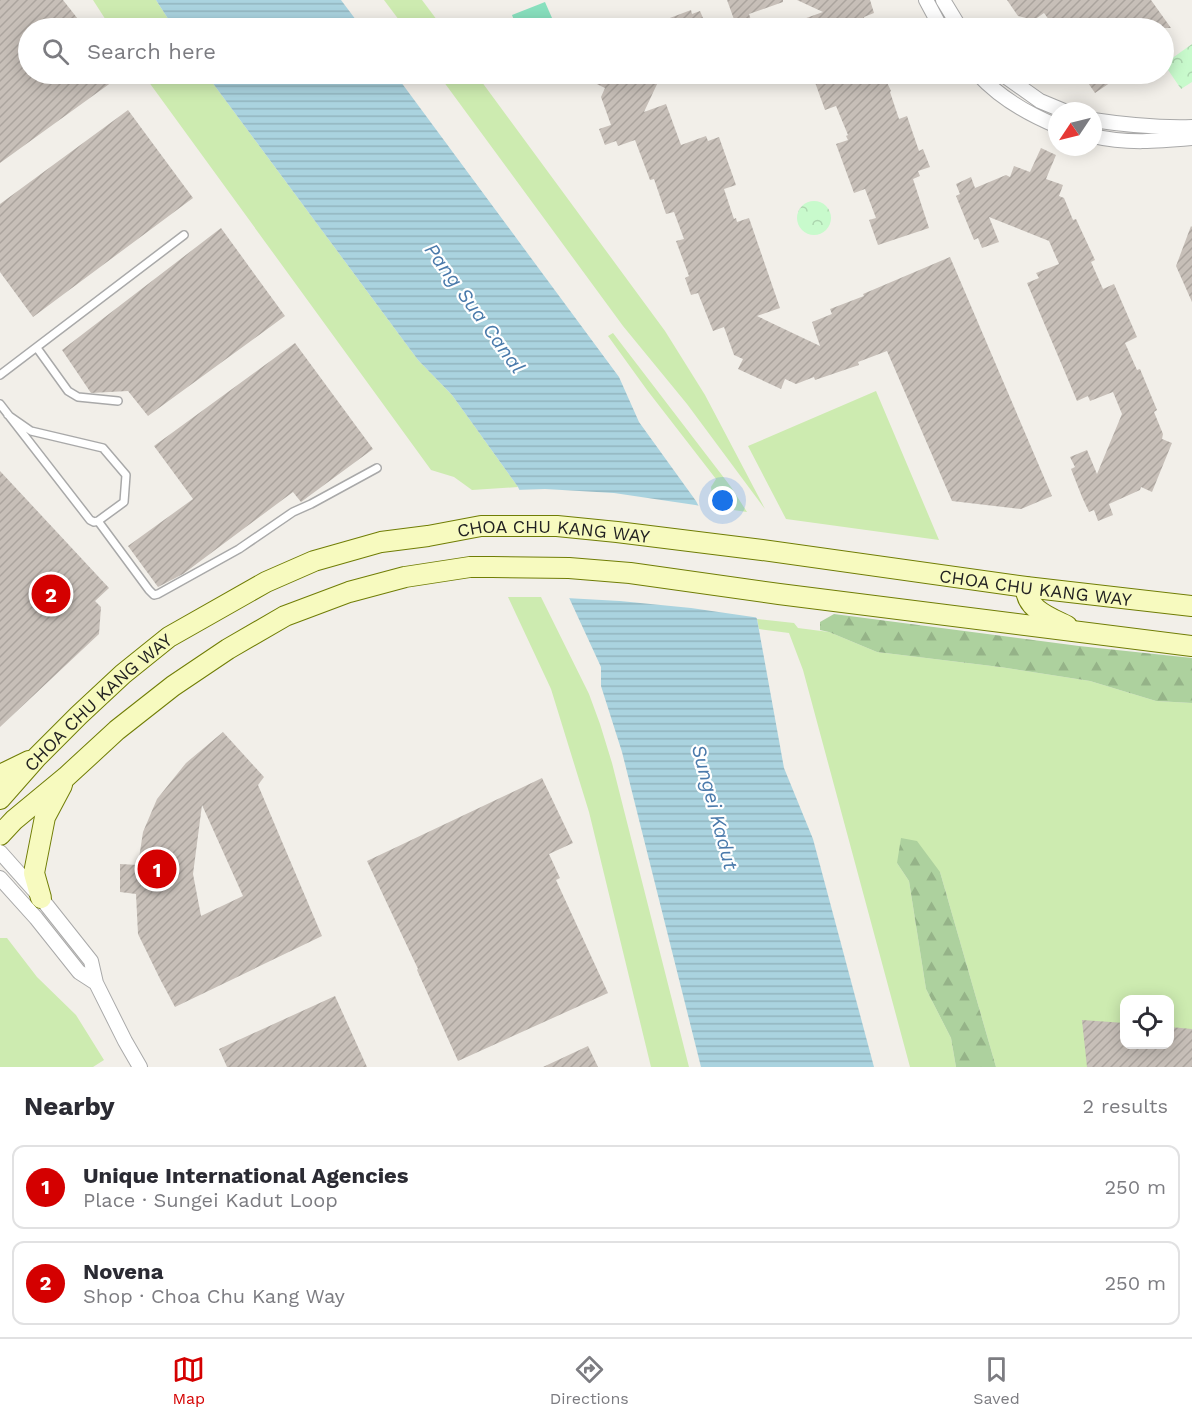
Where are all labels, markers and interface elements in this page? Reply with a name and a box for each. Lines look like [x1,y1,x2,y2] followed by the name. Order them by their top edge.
[18,18,1174,84] search box
[39,35,72,68] icon: search
[87,39,216,64] text: Search here
[1048,102,1102,156] north arrow
[420,238,530,378] water label: Pang Sua Canal
[708,486,737,515] your location
[455,515,652,547] street label: CHOA CHU KANG WAY
[938,564,1134,610] street label: CHOA CHU KANG WAY
[32,572,70,616] pin: 2
[19,628,176,775] street label: CHOA CHU KANG WAY
[687,742,744,873] water label: Sungei Kadut
[138,846,176,892] pin: 1
[1120,995,1174,1049] map controls
[1120,995,1174,1049] button: locate
[24,1091,115,1121] text: Nearby
[1083,1094,1168,1118] text: 2 results
[83,1163,409,1188] text: Unique International Agencies
[41,1175,50,1199] text: 1
[1104,1175,1166,1199] text: 250 m
[83,1188,338,1212] text: Place · Sungei Kadut Loop
[83,1259,163,1284] text: Novena
[40,1271,51,1295] text: 2
[1104,1271,1166,1295] text: 250 m
[83,1284,345,1308] text: Shop · Choa Chu Kang Way
[172,1353,205,1408] tab: Map
[550,1353,629,1408] tab: Directions
[973,1353,1020,1408] tab: Saved

